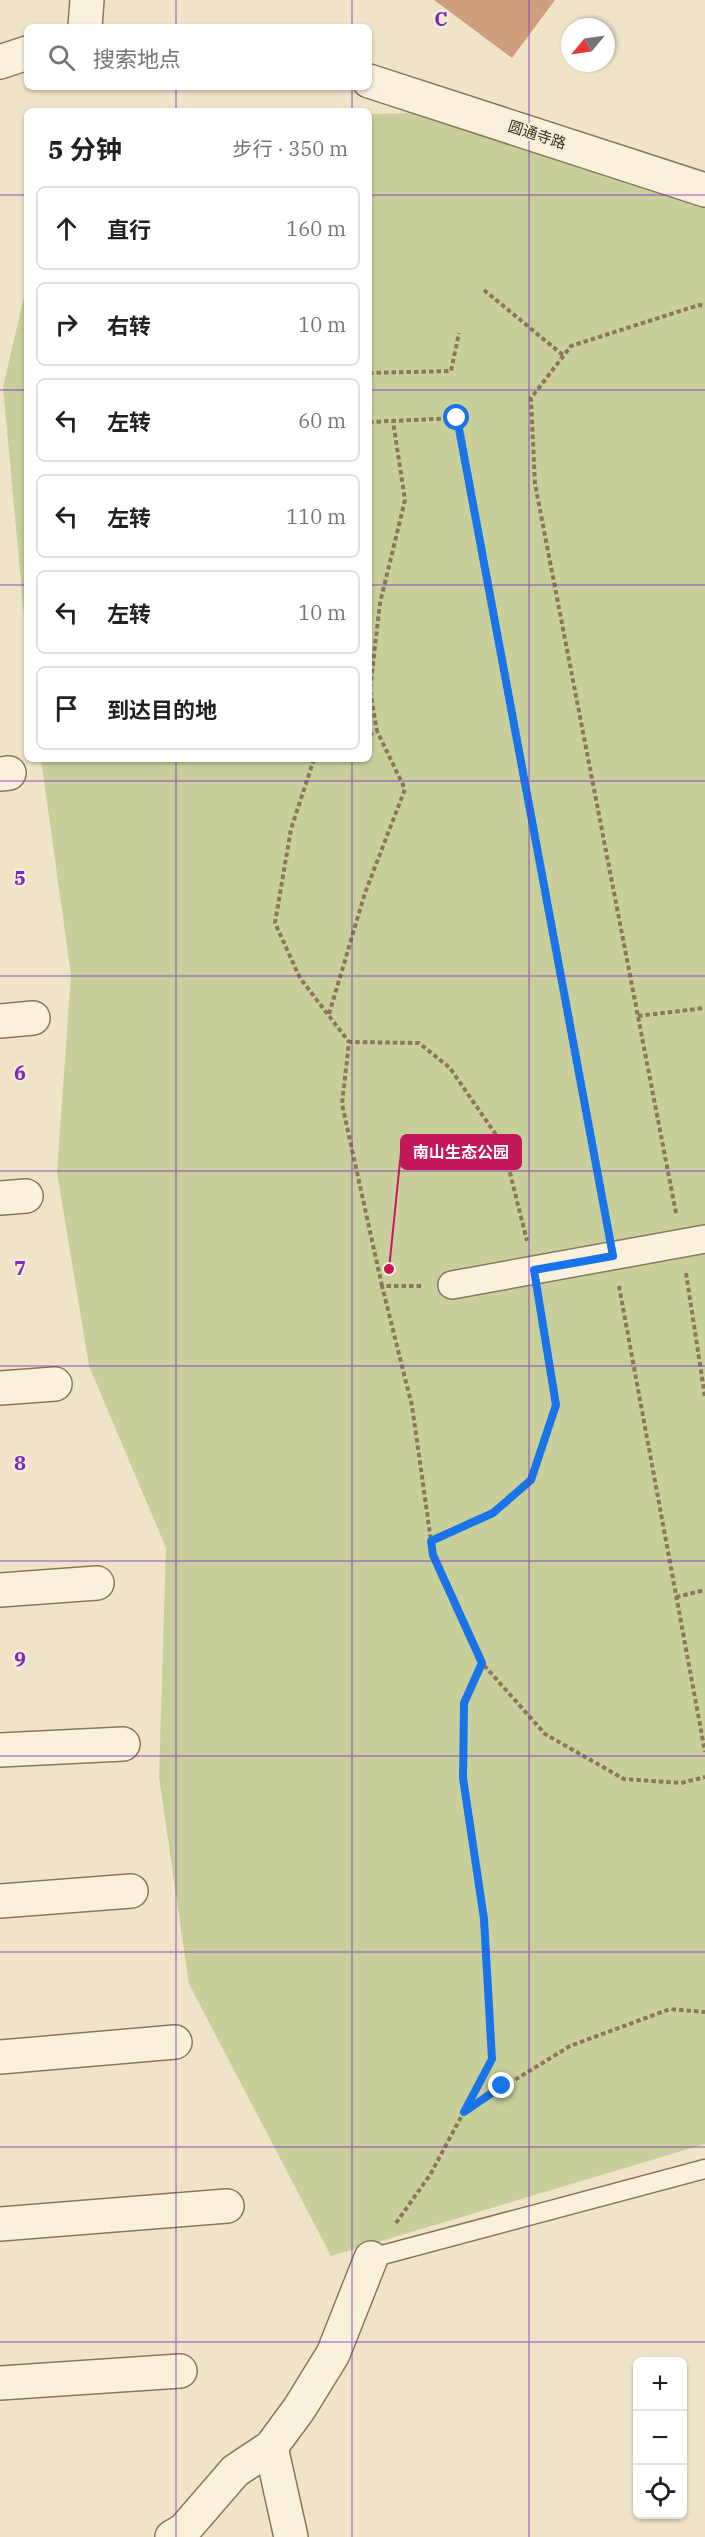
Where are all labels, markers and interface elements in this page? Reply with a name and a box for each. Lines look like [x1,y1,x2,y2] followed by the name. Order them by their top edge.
[434,5,448,32] text: C
[561,18,615,72] north arrow
[24,24,372,90] search box
[45,41,78,74] icon: search
[93,44,181,73] text: 搜索地点
[506,116,569,153] street label: 圆通寺路
[48,132,122,166] text: 5 分钟
[233,135,348,162] text: 步行 · 350 m
[50,212,83,245] icon: ahead
[107,215,151,244] text: 直行
[286,215,346,242] text: 160 m
[50,308,83,341] icon: right
[107,311,151,340] text: 右转
[298,311,346,338] text: 10 m
[50,404,83,437] icon: left
[443,404,469,430] route start
[107,407,151,436] text: 左转
[298,407,346,434] text: 60 m
[50,500,83,533] icon: left
[107,503,151,532] text: 左转
[286,503,346,530] text: 110 m
[50,596,83,629] icon: left
[107,599,151,628] text: 左转
[298,599,346,626] text: 10 m
[50,692,83,725] icon: arrive
[107,695,217,724] text: 到达目的地
[14,864,26,891] text: 5
[14,1059,26,1086] text: 6
[401,1135,521,1169] callout: 南山生态公园
[413,1142,509,1162] text: 南山生态公园
[14,1254,26,1281] text: 7
[14,1449,26,1476] text: 8
[14,1645,26,1672] text: 9
[488,2072,514,2098] route end
[633,2357,687,2519] map controls
[633,2357,687,2411] button: +
[633,2411,687,2465] button: −
[633,2465,687,2519] button: locate

